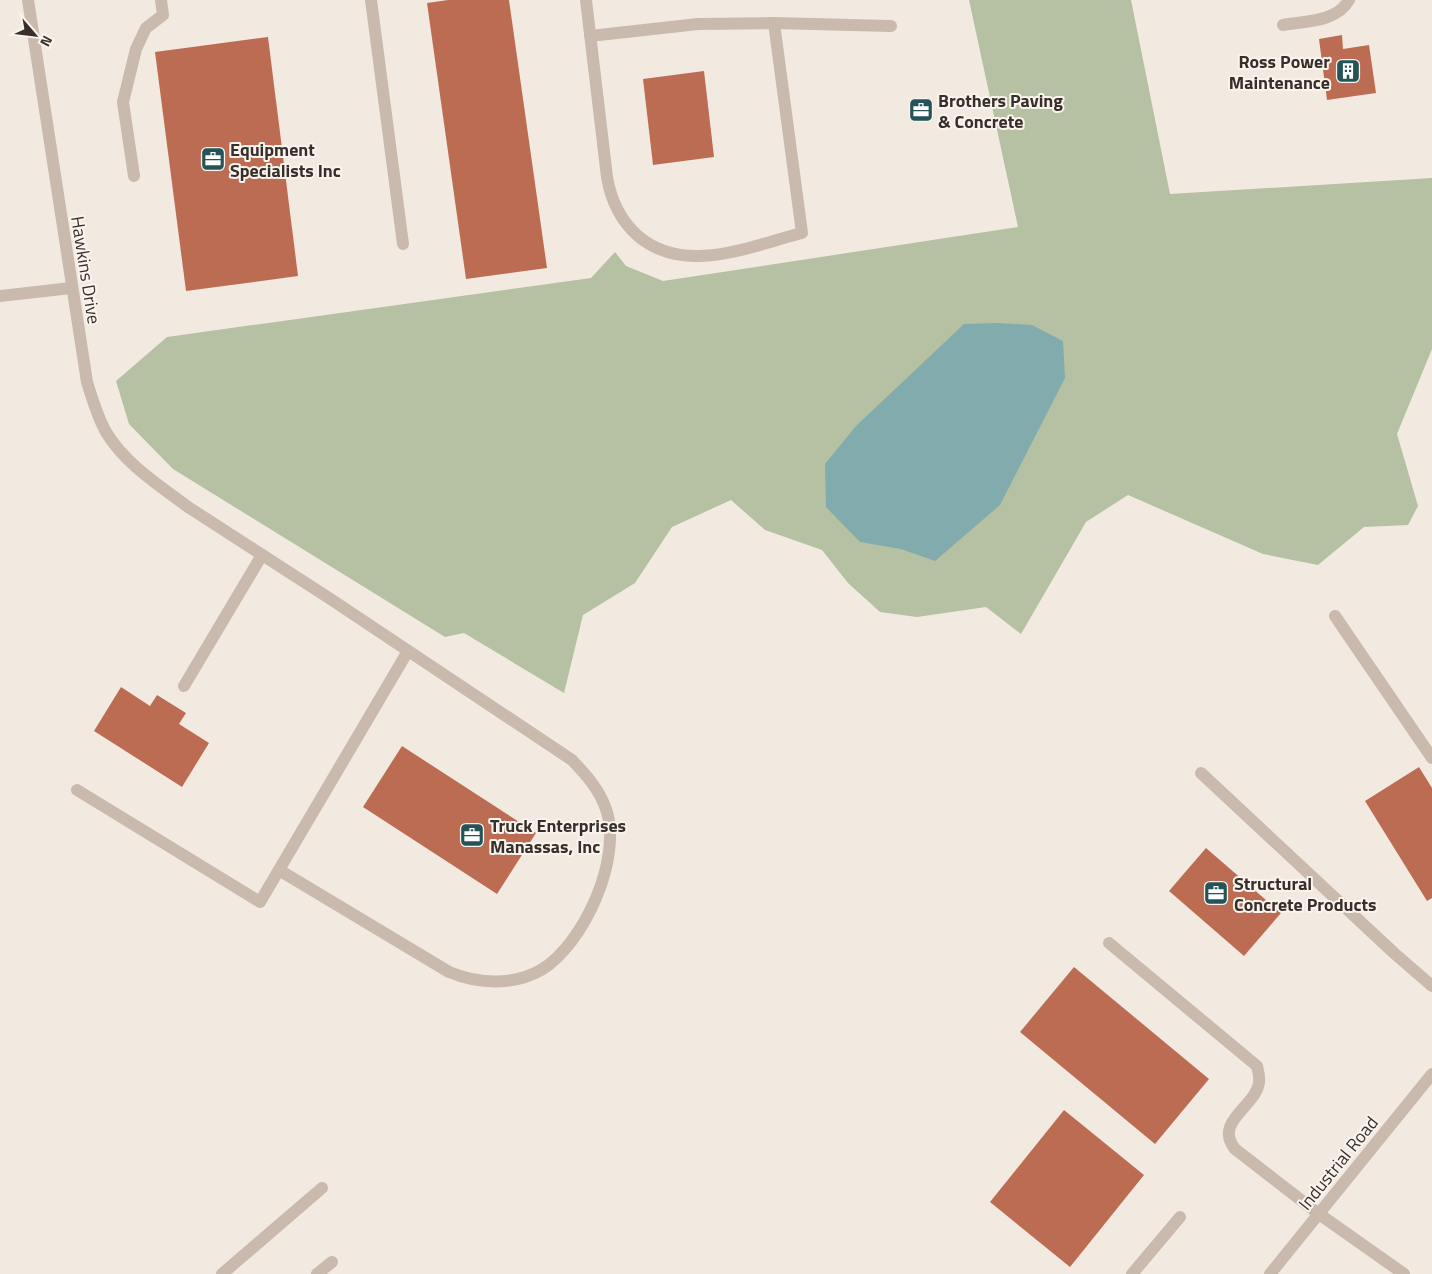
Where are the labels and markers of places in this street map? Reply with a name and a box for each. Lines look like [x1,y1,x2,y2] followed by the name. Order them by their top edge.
[1229,48,1330,96] place label: Ross Power Maintenance
[1335,58,1361,84] building icon: Ross Power Maintenance
[938,87,1063,135] place label: Brothers Paving & Concrete
[908,97,934,123] office icon: Brothers Paving & Concrete
[230,136,341,184] place label: Equipment Specialists Inc
[200,146,226,172] office icon: Equipment Specialists Inc
[490,812,626,860] place label: Truck Enterprises Manassas, Inc
[459,822,485,848] office icon: Truck Enterprises Manassas, Inc
[1234,870,1377,918] place label: Structural Concrete Products
[1203,880,1229,906] office icon: Structural Concrete Products

